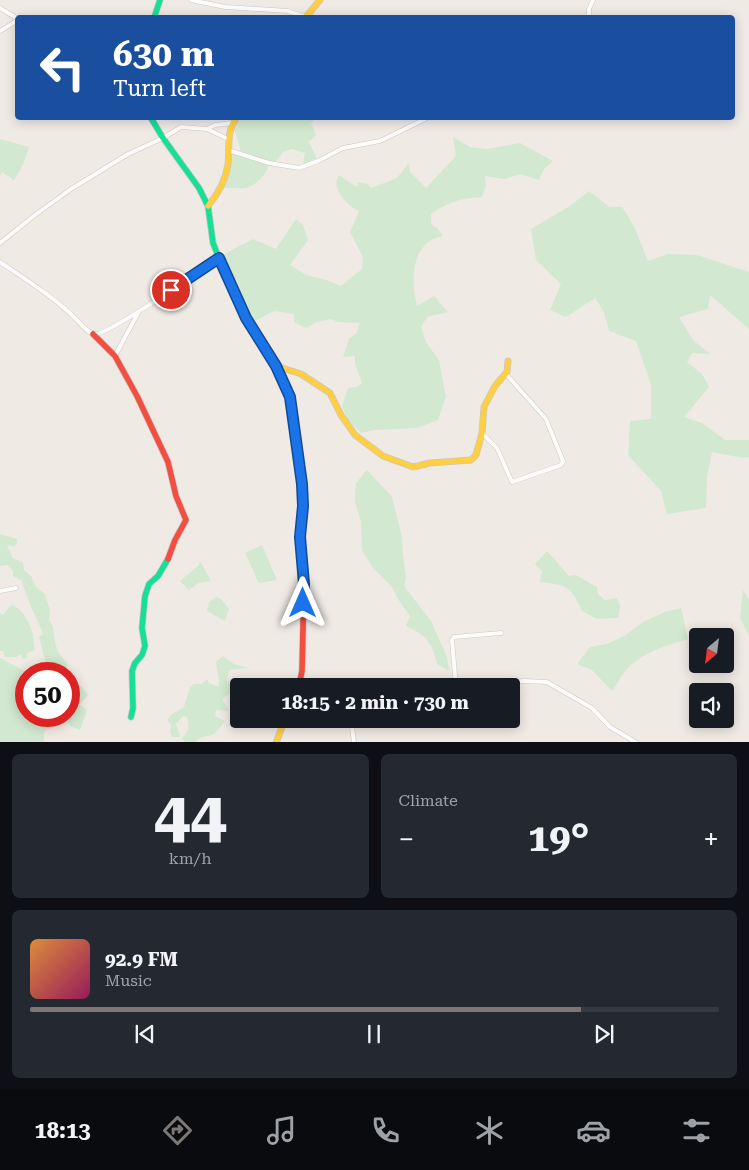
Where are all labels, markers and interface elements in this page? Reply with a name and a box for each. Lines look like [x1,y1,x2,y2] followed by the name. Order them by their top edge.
[113,34,214,75] text: 630 m
[30,35,95,100] icon: left
[113,76,206,101] text: Turn left
[150,269,192,311] pin
[157,276,185,304] icon: arrive
[276,576,328,628] position arrow
[689,628,734,672] north arrow
[689,628,734,728] map controls
[15,662,80,727] speed limit sign: 50
[689,683,734,728] button: sound
[281,691,469,714] text: 18:15 · 2 min · 730 m
[154,778,227,854] text: 44
[399,791,458,810] text: Climate
[528,816,589,860] text: 19°
[399,823,414,856] text: −
[703,823,719,856] text: +
[169,849,212,868] text: km/h
[105,948,178,971] text: 92.9 FM
[105,971,152,990] text: Music
[131,1020,159,1048] icon: previous
[360,1020,388,1048] icon: pause
[590,1020,618,1048] icon: next
[160,1113,195,1148] icon: directions
[264,1113,299,1148] icon: music
[368,1113,403,1148] icon: phone
[472,1113,507,1148] icon: climate
[576,1113,611,1148] icon: car
[679,1113,714,1148] icon: filters
[34,1118,91,1143] text: 18:13

